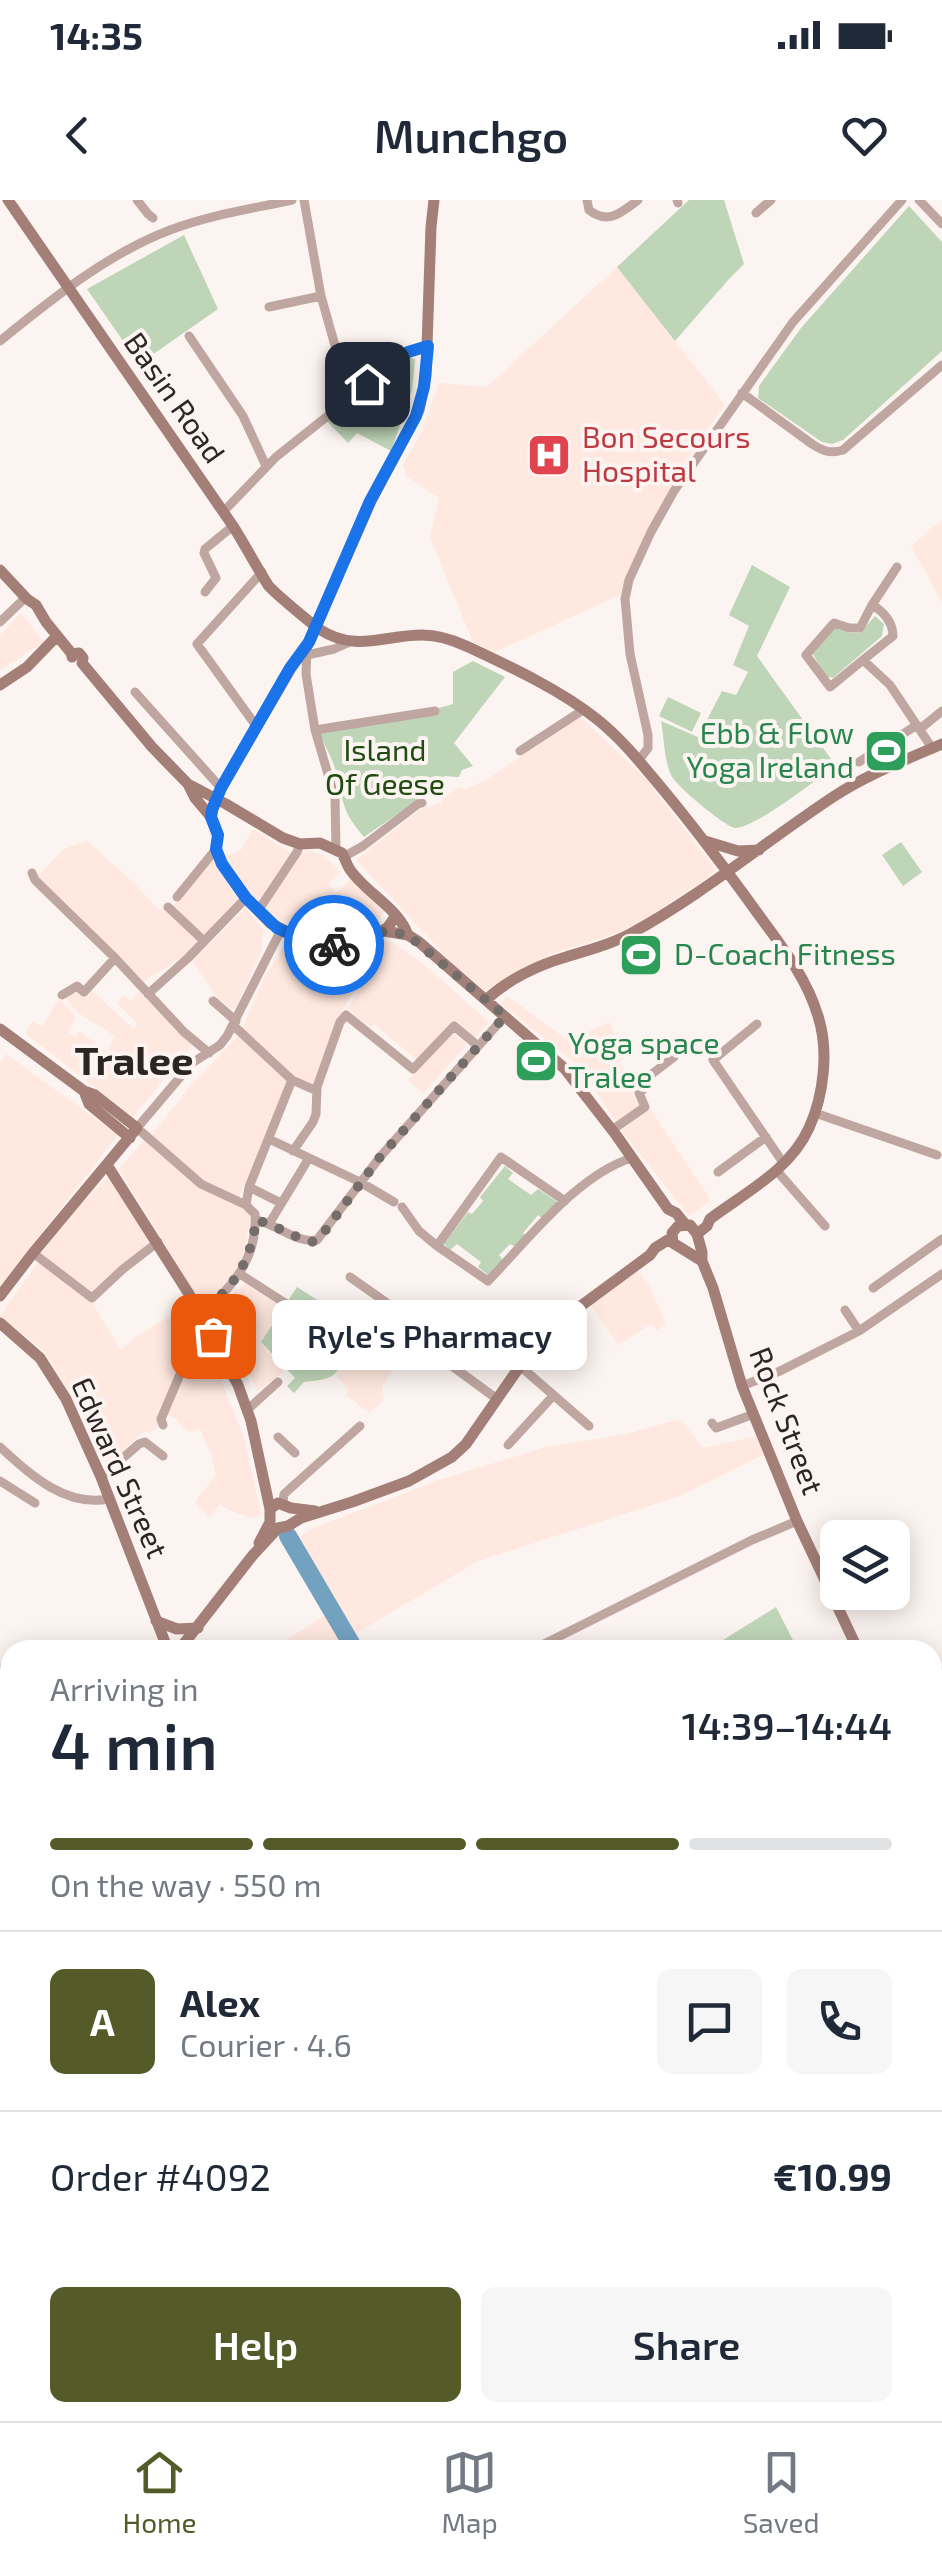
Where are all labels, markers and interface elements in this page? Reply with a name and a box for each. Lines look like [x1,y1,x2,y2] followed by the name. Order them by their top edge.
[50,12,143,58] text: 14:35
[50,108,105,163] icon: back
[374,108,568,162] text: Munchgo
[837,108,892,163] icon: heart
[118,325,234,469] street label: Basin Road
[325,342,410,427] pin
[340,357,395,412] icon: home
[582,418,751,488] place label: Bon Secours Hospital
[526,432,572,478] hospital icon: Bon Secours Hospital
[687,714,854,784] place label: Ebb & Flow Yoga Ireland
[863,728,909,774] sports icon: Ebb & Flow Yoga Ireland
[325,731,445,801] park label: Island Of Geese
[284,895,384,995] courier
[307,918,362,973] icon: bike
[618,932,664,978] sports icon: D-Coach Fitness
[674,935,896,971] place label: D-Coach Fitness
[568,1024,720,1094] place label: Yoga space Tralee
[74,1035,194,1083] district label: Tralee
[513,1038,559,1084] sports icon: Yoga space Tralee
[171,1294,256,1379] pin
[273,1301,588,1371] callout: Ryle's Pharmacy
[186,1309,241,1364] icon: bag
[307,1316,552,1354] text: Ryle's Pharmacy
[743,1341,832,1499] street label: Rock Street
[65,1371,177,1563] street label: Edward Street
[820,1520,910,1610] map controls
[820,1520,910,1610] button: layers
[50,1669,199,1707] text: Arriving in
[682,1702,892,1748] text: 14:39–14:44
[50,1705,218,1783] text: 4 min
[50,1865,322,1903] text: On the way · 550 m
[657,1969,762,2074] button: chat
[787,1969,892,2074] button: phone
[180,1979,260,2025] text: Alex
[90,1998,115,2044] text: A
[180,2025,352,2063] text: Courier · 4.6
[50,2153,271,2199] text: Order #4092
[773,2153,892,2199] text: €10.99
[50,2287,461,2402] button: Help
[481,2287,892,2402] button: Share
[122,2445,197,2539] tab: Home
[442,2445,498,2539] tab: Map
[743,2445,820,2539] tab: Saved

